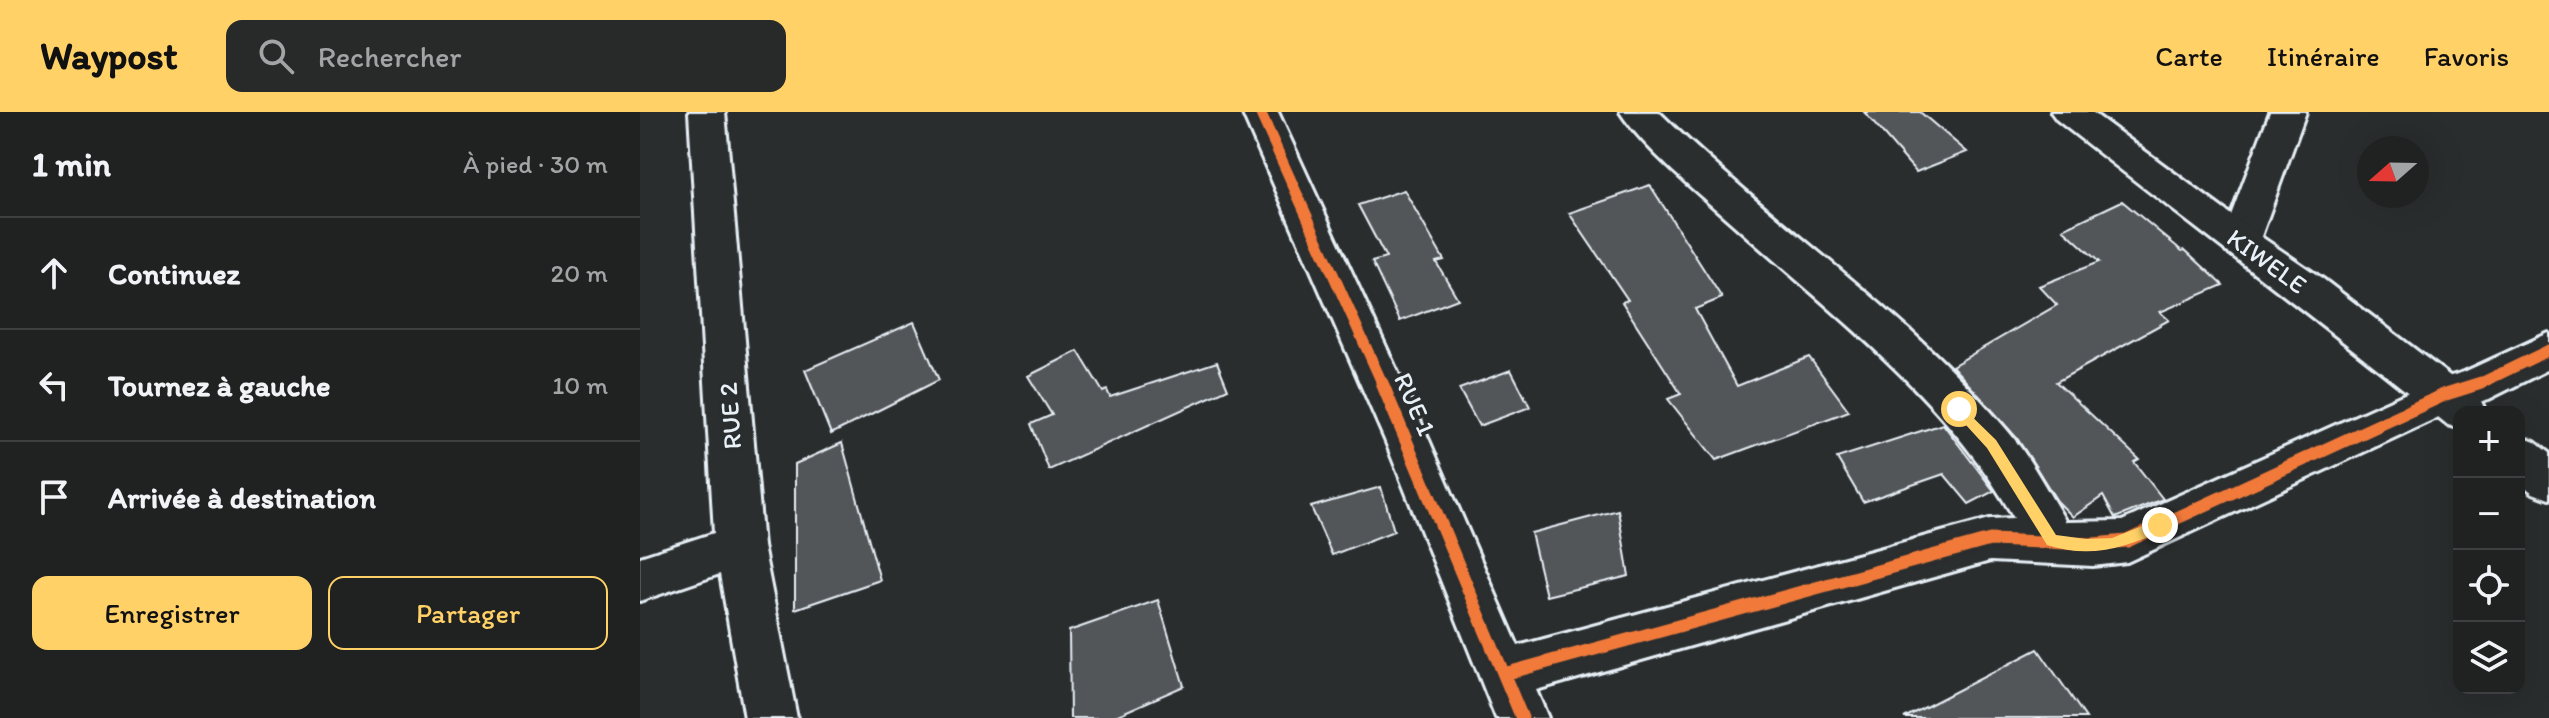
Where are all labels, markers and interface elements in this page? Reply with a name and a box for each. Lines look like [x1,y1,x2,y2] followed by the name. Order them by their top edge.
[226,20,786,92] search box
[40,33,178,79] text: Waypost
[254,34,298,78] icon: search
[318,38,461,75] text: Rechercher
[2155,39,2223,73] text: Carte
[2267,39,2380,73] text: Itinéraire
[2424,39,2509,73] text: Favoris
[2357,136,2429,208] north arrow
[32,144,111,185] text: 1 min
[463,148,608,180] text: À pied · 30 m
[2221,221,2313,301] street label: KIWELE
[32,251,76,295] icon: ahead
[108,255,240,292] text: Continuez
[551,257,608,289] text: 20 m
[32,363,76,407] icon: left
[108,367,330,404] text: Tournez à gauche
[1387,368,1443,440] street label: RUE 1
[552,369,608,401] text: 10 m
[712,381,748,451] street label: RUE 2
[1941,391,1977,427] route start
[2453,406,2525,694] map controls
[2453,406,2525,478] button: +
[32,475,76,519] icon: arrive
[2453,478,2525,550] button: −
[108,479,376,516] text: Arrivée à destination
[2142,507,2178,543] route end
[2453,550,2525,622] button: locate
[32,576,312,650] button: Enregistrer
[328,576,608,650] button: Partager
[2453,622,2525,694] button: layers

